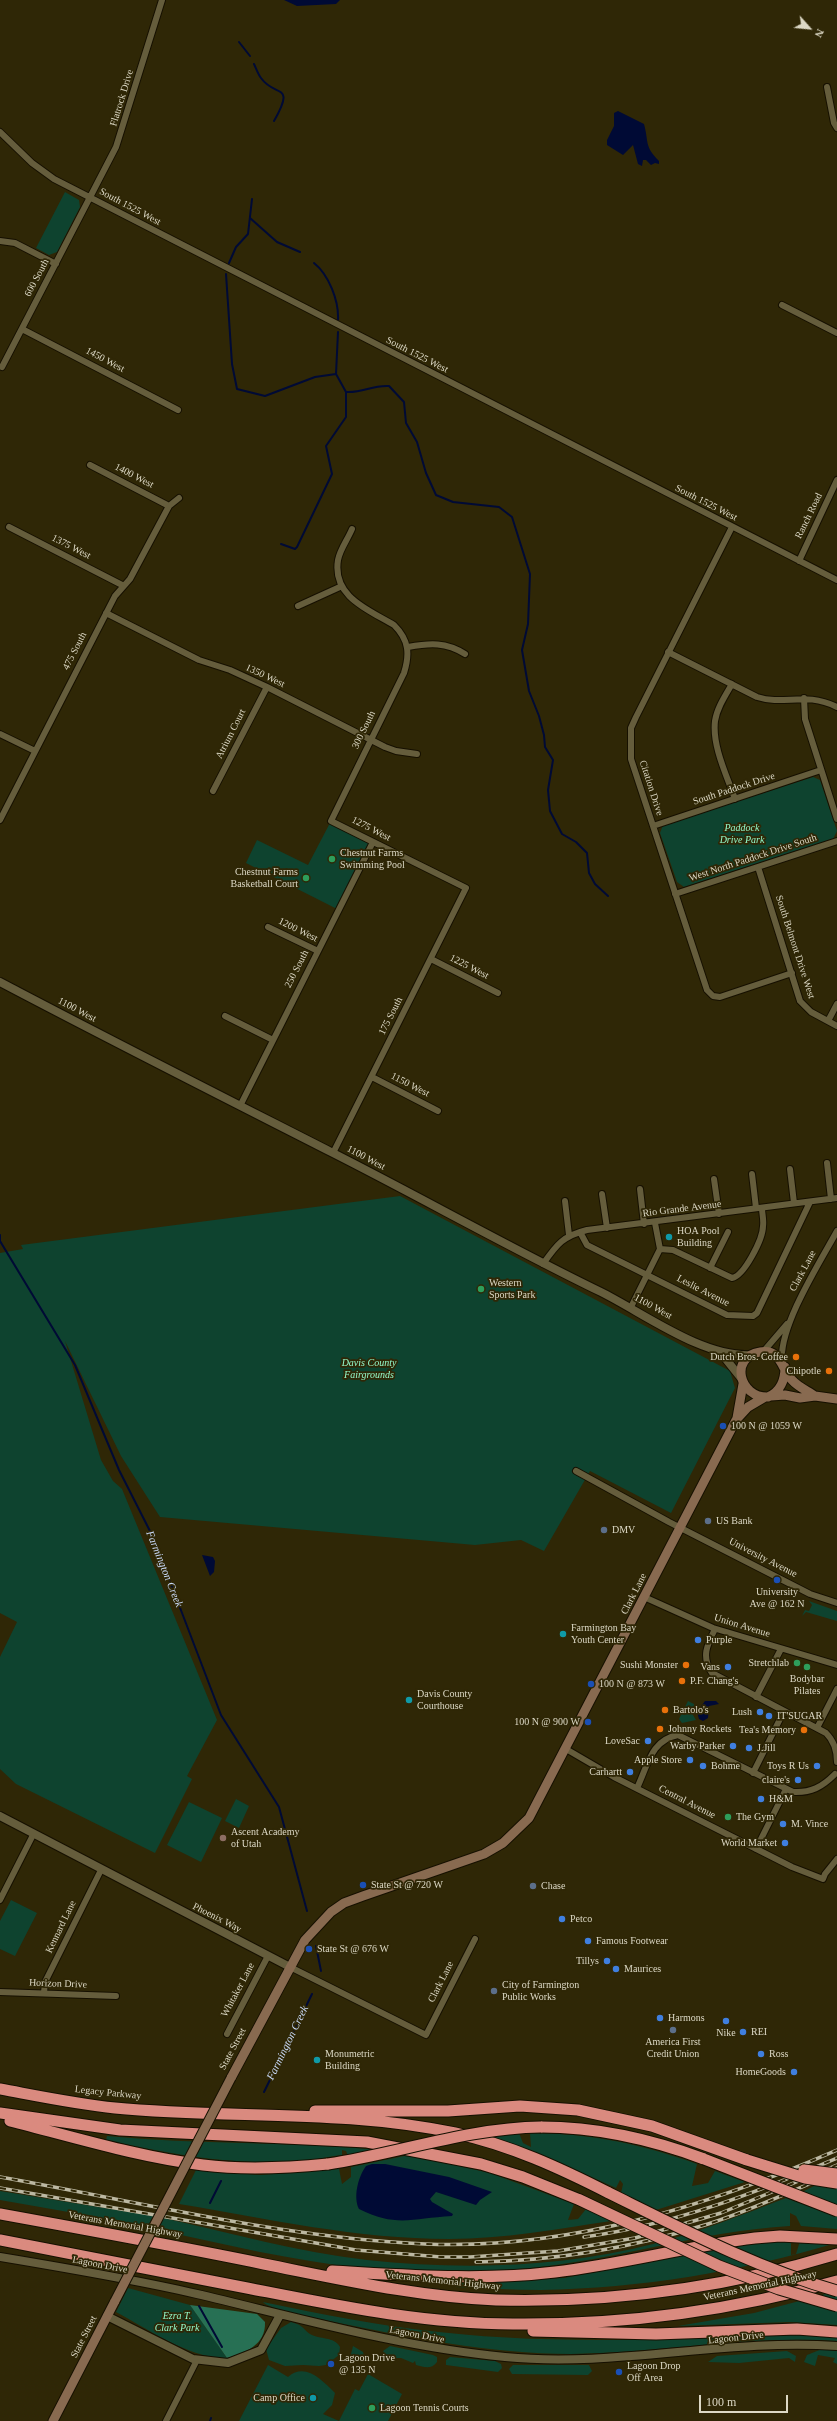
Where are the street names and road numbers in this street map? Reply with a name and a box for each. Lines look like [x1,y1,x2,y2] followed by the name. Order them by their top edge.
[108,68,136,128] street label: Flatrock Drive
[97,186,163,228] street label: South 1525 West
[22,257,52,299] street label: 600 South
[384,334,450,376] street label: South 1525 West
[84,345,126,375] street label: 1450 West
[112,461,156,491] street label: 1400 West
[673,482,739,524] street label: South 1525 West
[793,491,825,541] street label: Ranch Road
[49,532,93,562] street label: 1375 West
[60,630,90,672] street label: 475 South
[243,662,287,690] street label: 1350 West
[213,707,249,761] street label: Atrium Court
[350,709,378,751] street label: 300 South
[636,759,666,817] street label: Citation Drive
[691,770,777,808] street label: South Paddock Drive
[349,814,393,844] street label: 1275 West
[688,832,818,884] street label: West North Paddock Drive South
[773,894,817,1000] street label: South Belmont Drive West
[276,915,320,945] street label: 1200 West
[282,948,312,990] street label: 250 South
[447,952,491,982] street label: 1225 West
[56,995,98,1025] street label: 1100 West
[376,995,406,1037] street label: 175 South
[389,1070,431,1100] street label: 1150 West
[345,1143,387,1173] street label: 1100 West
[642,1198,722,1220] street label: Rio Grande Avenue
[787,1248,819,1294] street label: Clark Lane
[675,1273,731,1309] street label: Leslie Avenue
[632,1292,674,1322] street label: 1100 West
[727,1536,799,1580] street label: University Avenue
[619,1571,649,1617] street label: Clark Lane
[713,1612,771,1640] street label: Union Avenue
[657,1783,717,1821] street label: Central Avenue
[43,1899,79,1955] street label: Kennard Lane
[191,1901,243,1935] street label: Phoenix Way
[426,1959,456,2005] street label: Clark Lane
[219,1961,257,2019] street label: Whitaker Lane
[29,1977,87,1991] street label: Horizon Drive
[217,2026,249,2072] street label: State Street
[74,2084,142,2102] street label: Legacy Parkway
[67,2209,183,2241] street label: Veterans Memorial Highway
[71,2254,129,2276] street label: Lagoon Drive
[702,2268,818,2304] street label: Veterans Memorial Highway
[385,2269,501,2293] street label: Veterans Memorial Highway
[68,2314,100,2360] street label: State Street
[388,2324,446,2346] street label: Lagoon Drive
[708,2329,764,2347] street label: Lagoon Drive

